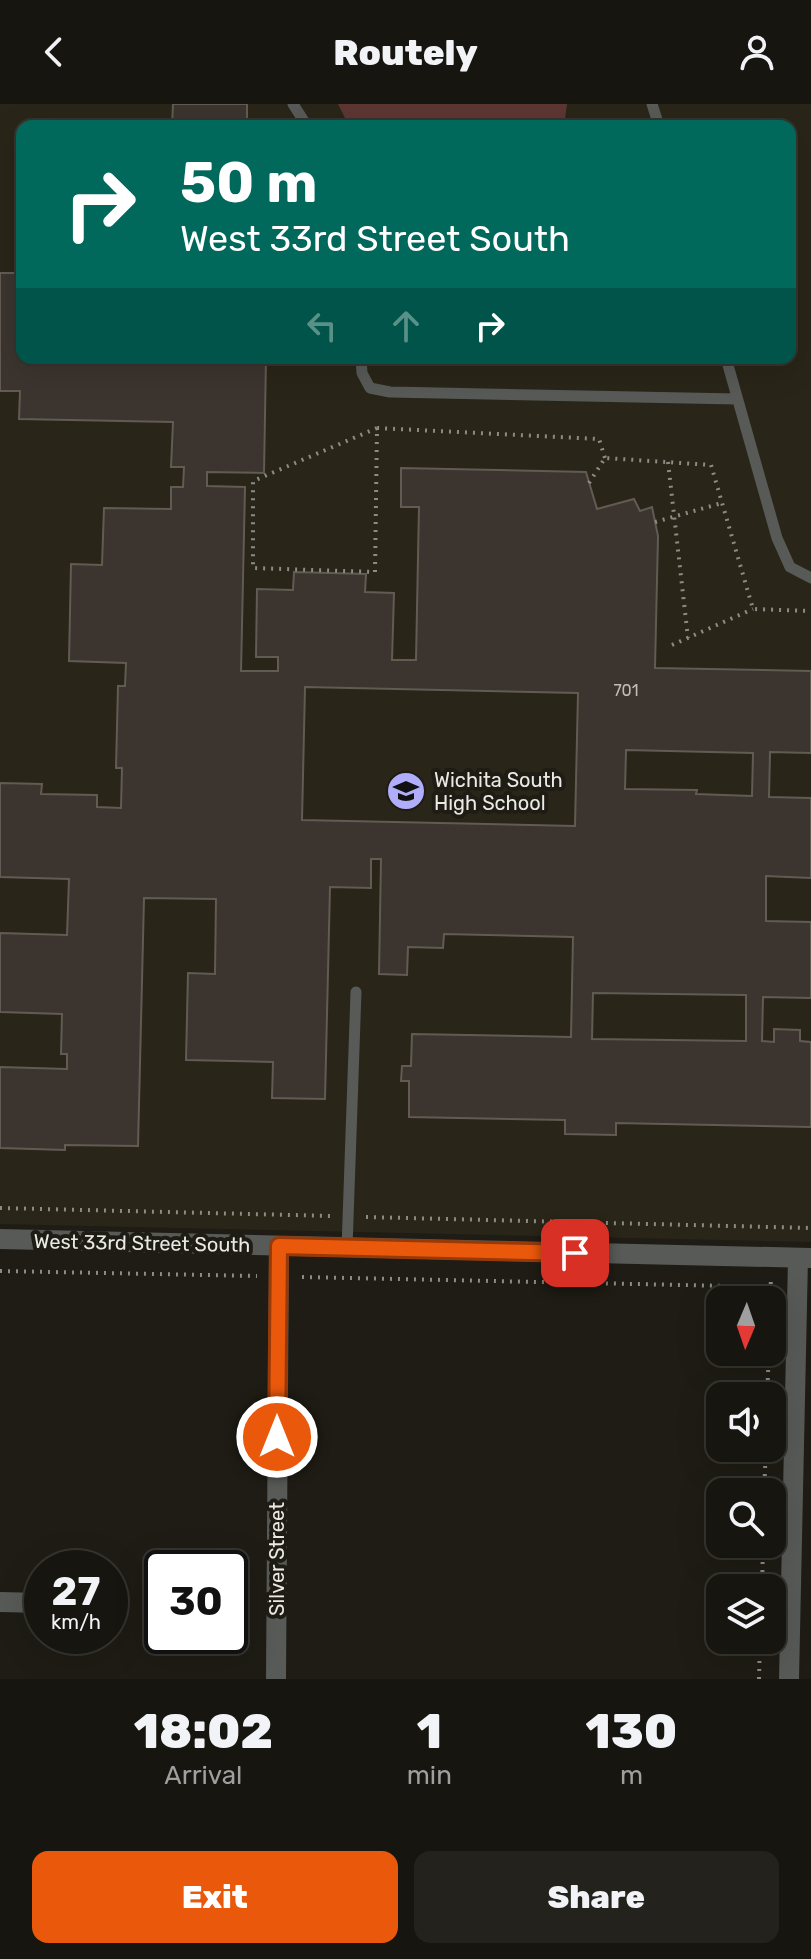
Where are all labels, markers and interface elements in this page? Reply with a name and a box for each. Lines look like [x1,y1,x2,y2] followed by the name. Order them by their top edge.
[32,30,76,74] icon: back
[735,30,779,74] icon: person
[333,31,478,74] text: Routely
[180,150,317,216] text: 50 m
[48,152,152,256] icon: right
[180,217,570,260] text: West 33rd Street South
[300,304,344,348] icon: left
[384,304,428,348] icon: ahead
[468,304,512,348] icon: right
[613,681,639,700] house number: 701
[434,768,563,815] place label: Wichita South High School
[385,770,427,812] school or university icon: Wichita South High School
[541,1219,609,1287] pin
[33,1229,251,1257] street label: West 33rd Street South
[553,1231,597,1275] icon: arrive
[706,1286,786,1366] north arrow
[706,1286,786,1654] map controls
[706,1382,786,1462] button: sound
[235,1395,319,1479] position arrow
[706,1478,786,1558] button: search
[265,1502,289,1616] street label: Silver Street
[144,1550,248,1654] speed limit sign: 30
[52,1568,100,1615] text: 27
[706,1574,786,1654] button: layers
[51,1610,101,1634] text: km/h
[134,1703,273,1760] text: 18:02
[417,1703,442,1760] text: 1
[586,1703,677,1760] text: 130
[164,1760,242,1791] text: Arrival
[407,1760,452,1791] text: min
[620,1760,643,1791] text: m
[32,1851,398,1943] button: Exit
[414,1851,779,1943] button: Share

